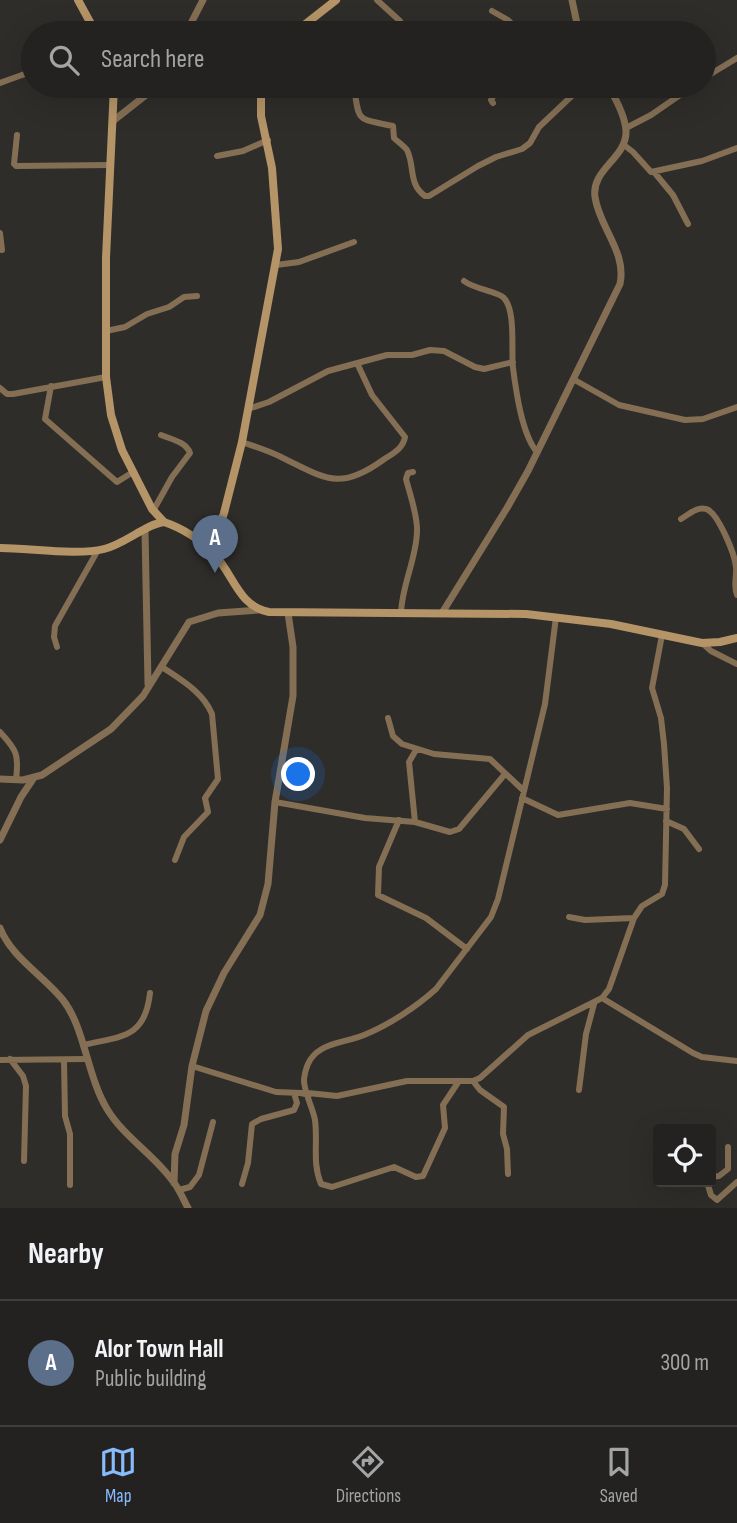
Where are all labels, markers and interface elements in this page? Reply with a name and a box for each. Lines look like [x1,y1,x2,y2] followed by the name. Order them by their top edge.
[21,21,716,98] search box
[45,41,83,79] icon: search
[101,44,204,75] text: Search here
[192,515,238,573] pin: A
[281,757,315,791] your location
[653,1124,716,1187] map controls
[653,1124,716,1187] button: locate
[28,1236,104,1272] text: Nearby
[95,1334,224,1365] text: Alor Town Hall
[46,1349,56,1377] text: A
[660,1349,709,1377] text: 300 m
[95,1365,206,1393] text: Public building
[99,1443,137,1508] tab: Map
[336,1443,401,1508] tab: Directions
[600,1443,638,1508] tab: Saved

